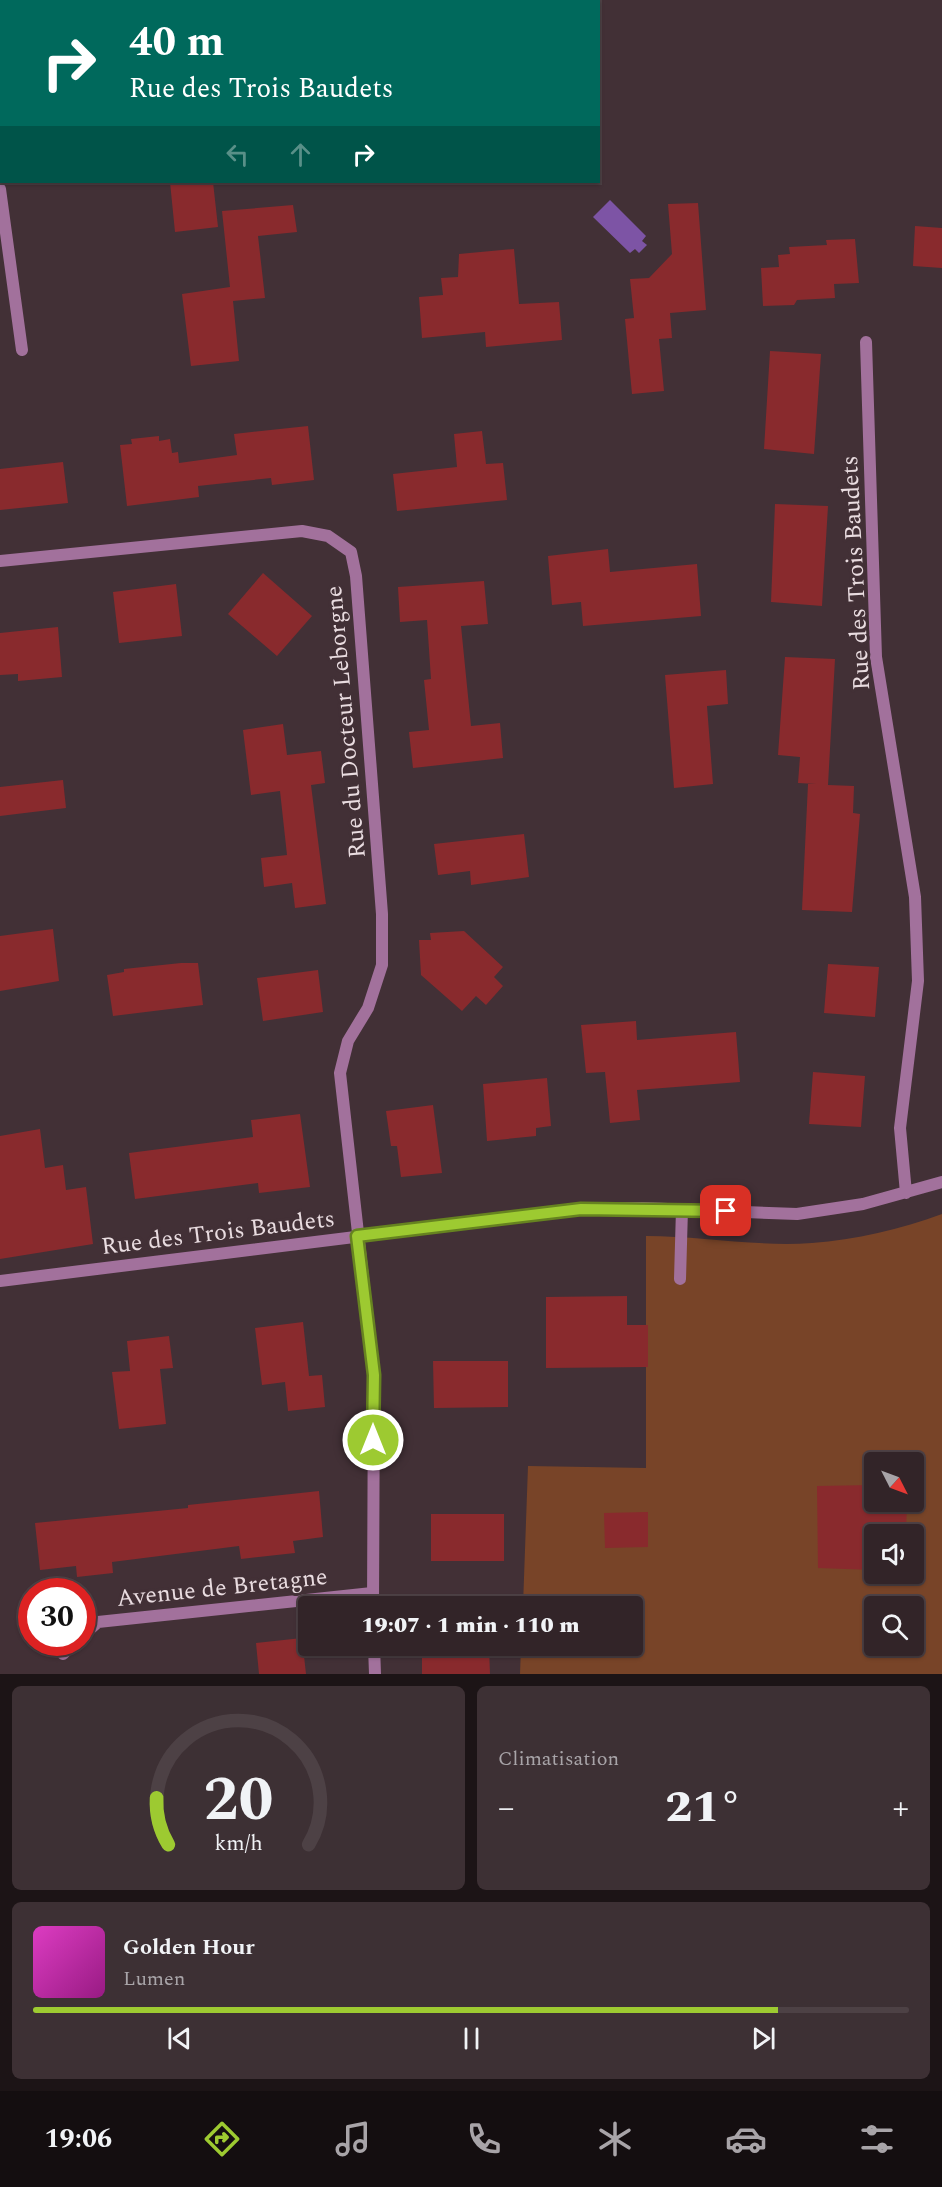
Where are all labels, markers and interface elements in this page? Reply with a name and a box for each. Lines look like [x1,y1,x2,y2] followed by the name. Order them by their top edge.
[129,11,224,74] text: 40 m
[30,24,108,102] icon: right
[129,68,393,110] text: Rue des Trois Baudets
[221,138,254,171] icon: left
[284,138,317,171] icon: ahead
[347,138,380,171] icon: right
[832,455,880,691] street label: Rue des Trois Baudets
[316,584,376,860] street label: Rue du Docteur Leborgne
[700,1185,751,1236] pin
[709,1194,742,1227] icon: arrive
[99,1201,337,1265] street label: Rue des Trois Baudets
[341,1408,405,1472] position arrow
[864,1452,924,1512] north arrow
[864,1452,924,1656] map controls
[864,1524,924,1584] button: sound
[115,1559,329,1617] street label: Avenue de Bretagne
[18,1578,96,1656] speed limit sign: 30
[864,1596,924,1656] button: search
[361,1609,580,1642] text: 19:07 · 1 min · 110 m
[498,1744,619,1774] text: Climatisation
[203,1753,274,1848] text: 20
[665,1773,742,1842] text: 21°
[498,1783,515,1833] text: −
[892,1783,909,1833] text: +
[214,1827,263,1860] text: km/h
[123,1931,255,1964] text: Golden Hour
[123,1964,185,1994] text: Lumen
[163,2022,196,2055] icon: previous
[455,2022,488,2055] icon: pause
[747,2022,780,2055] icon: next
[44,2118,112,2160] text: 19:06
[201,2118,243,2160] icon: directions
[332,2118,374,2160] icon: music
[463,2118,505,2160] icon: phone
[594,2118,636,2160] icon: climate
[725,2118,767,2160] icon: car
[856,2118,898,2160] icon: filters

